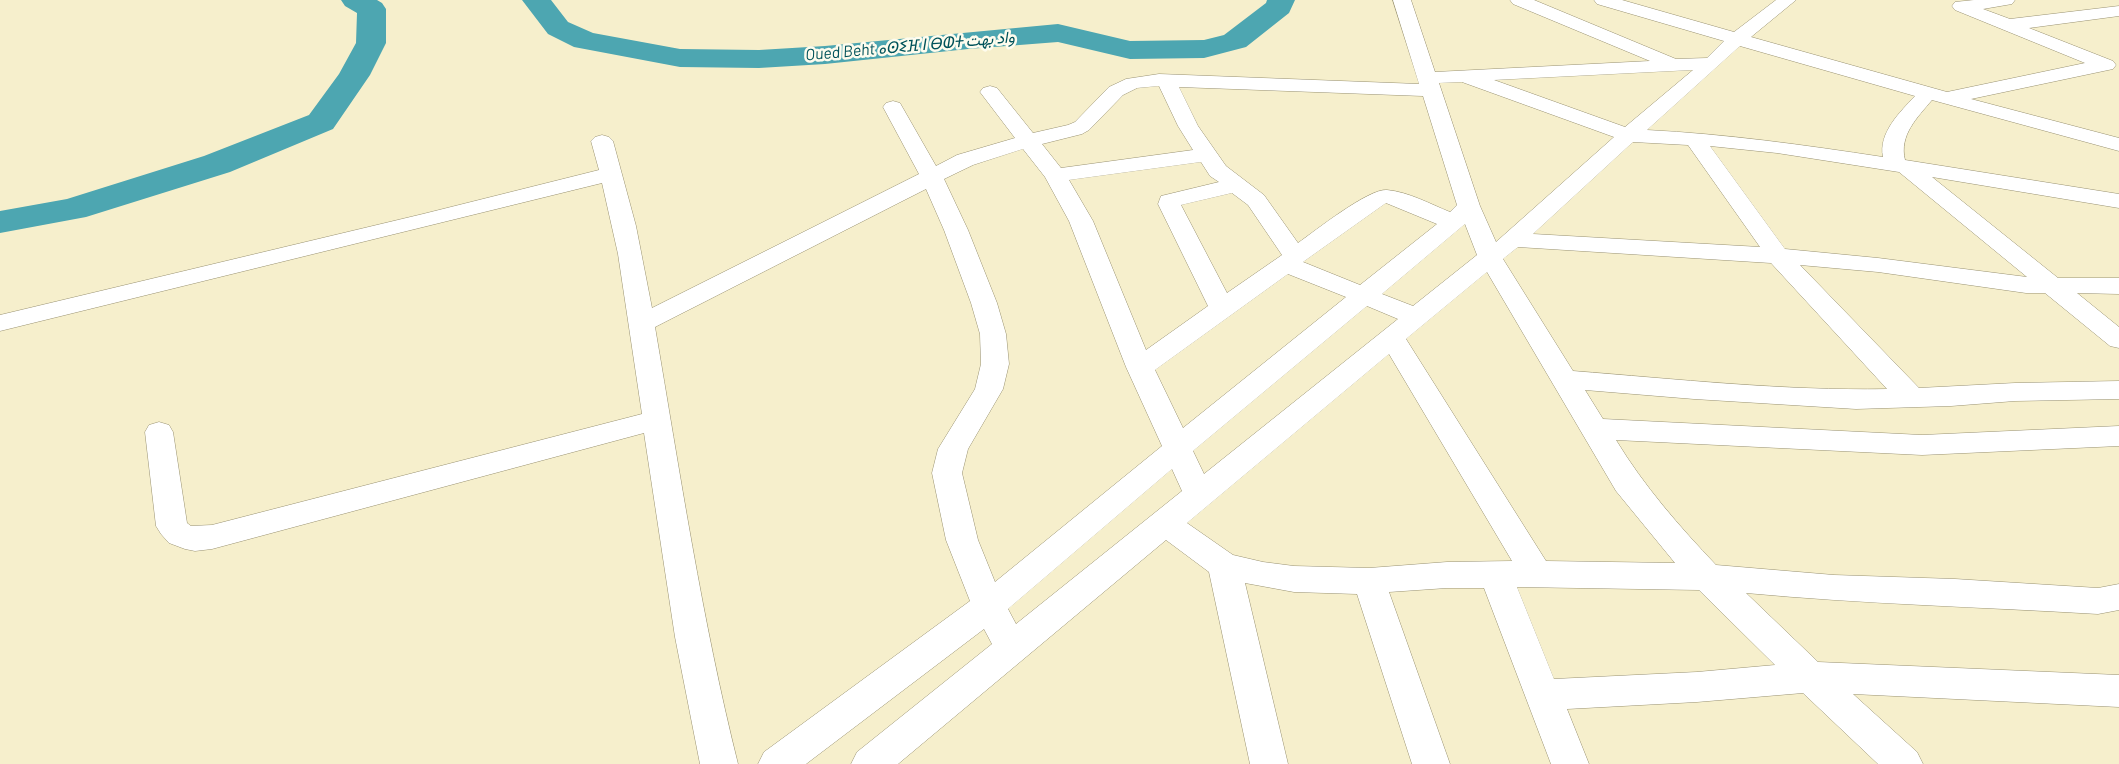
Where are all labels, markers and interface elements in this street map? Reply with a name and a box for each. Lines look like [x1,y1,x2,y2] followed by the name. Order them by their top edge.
[805,27,1015,65] water label: Oued Beht ⴰⵙⵉⴼ ⵏ ⴱⵀⵜ واد بهت

